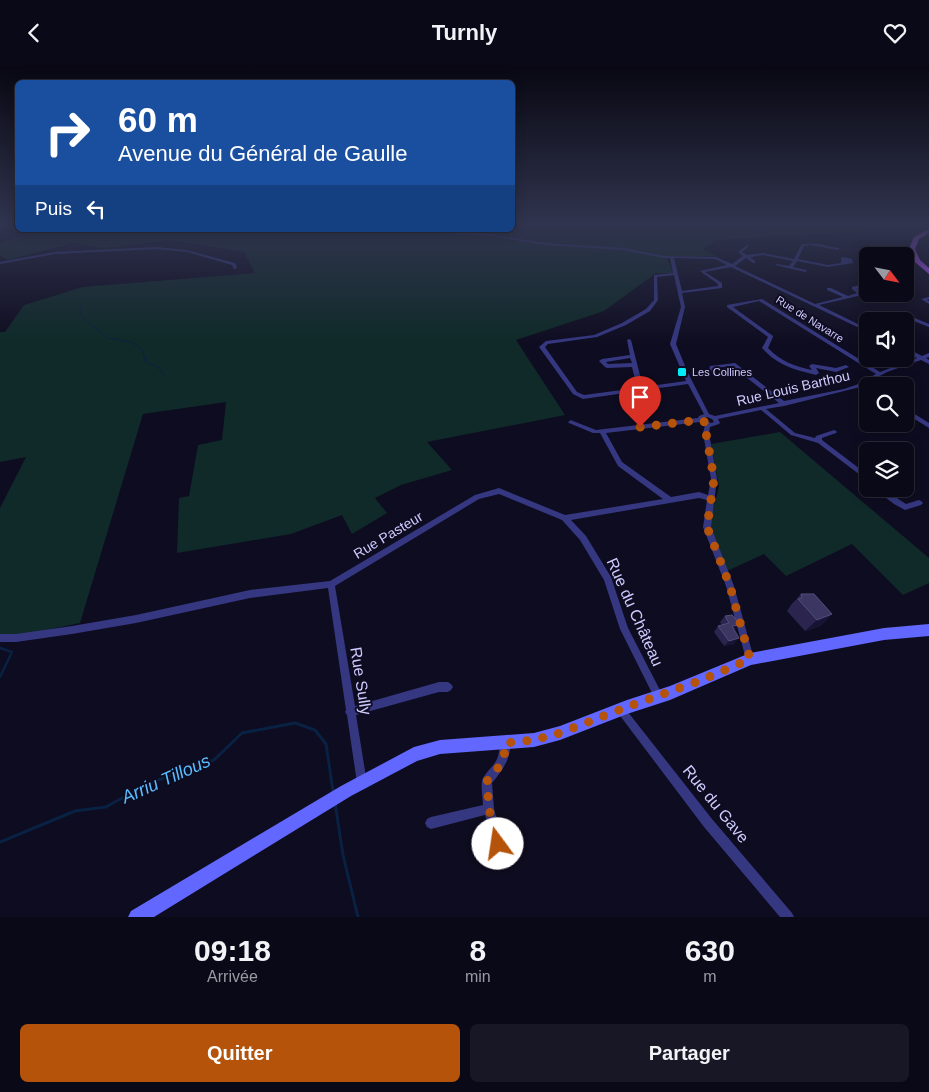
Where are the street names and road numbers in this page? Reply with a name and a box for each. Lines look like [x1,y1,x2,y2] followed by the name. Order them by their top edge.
[774,293,846,345] street label: Rue de Navarre
[735,367,851,409] street label: Rue Louis Barthou
[351,508,426,562] street label: Rue Pasteur
[604,555,666,669] street label: Rue du Château
[347,646,375,716] street label: Rue Sully
[680,762,752,846] street label: Rue du Gave

